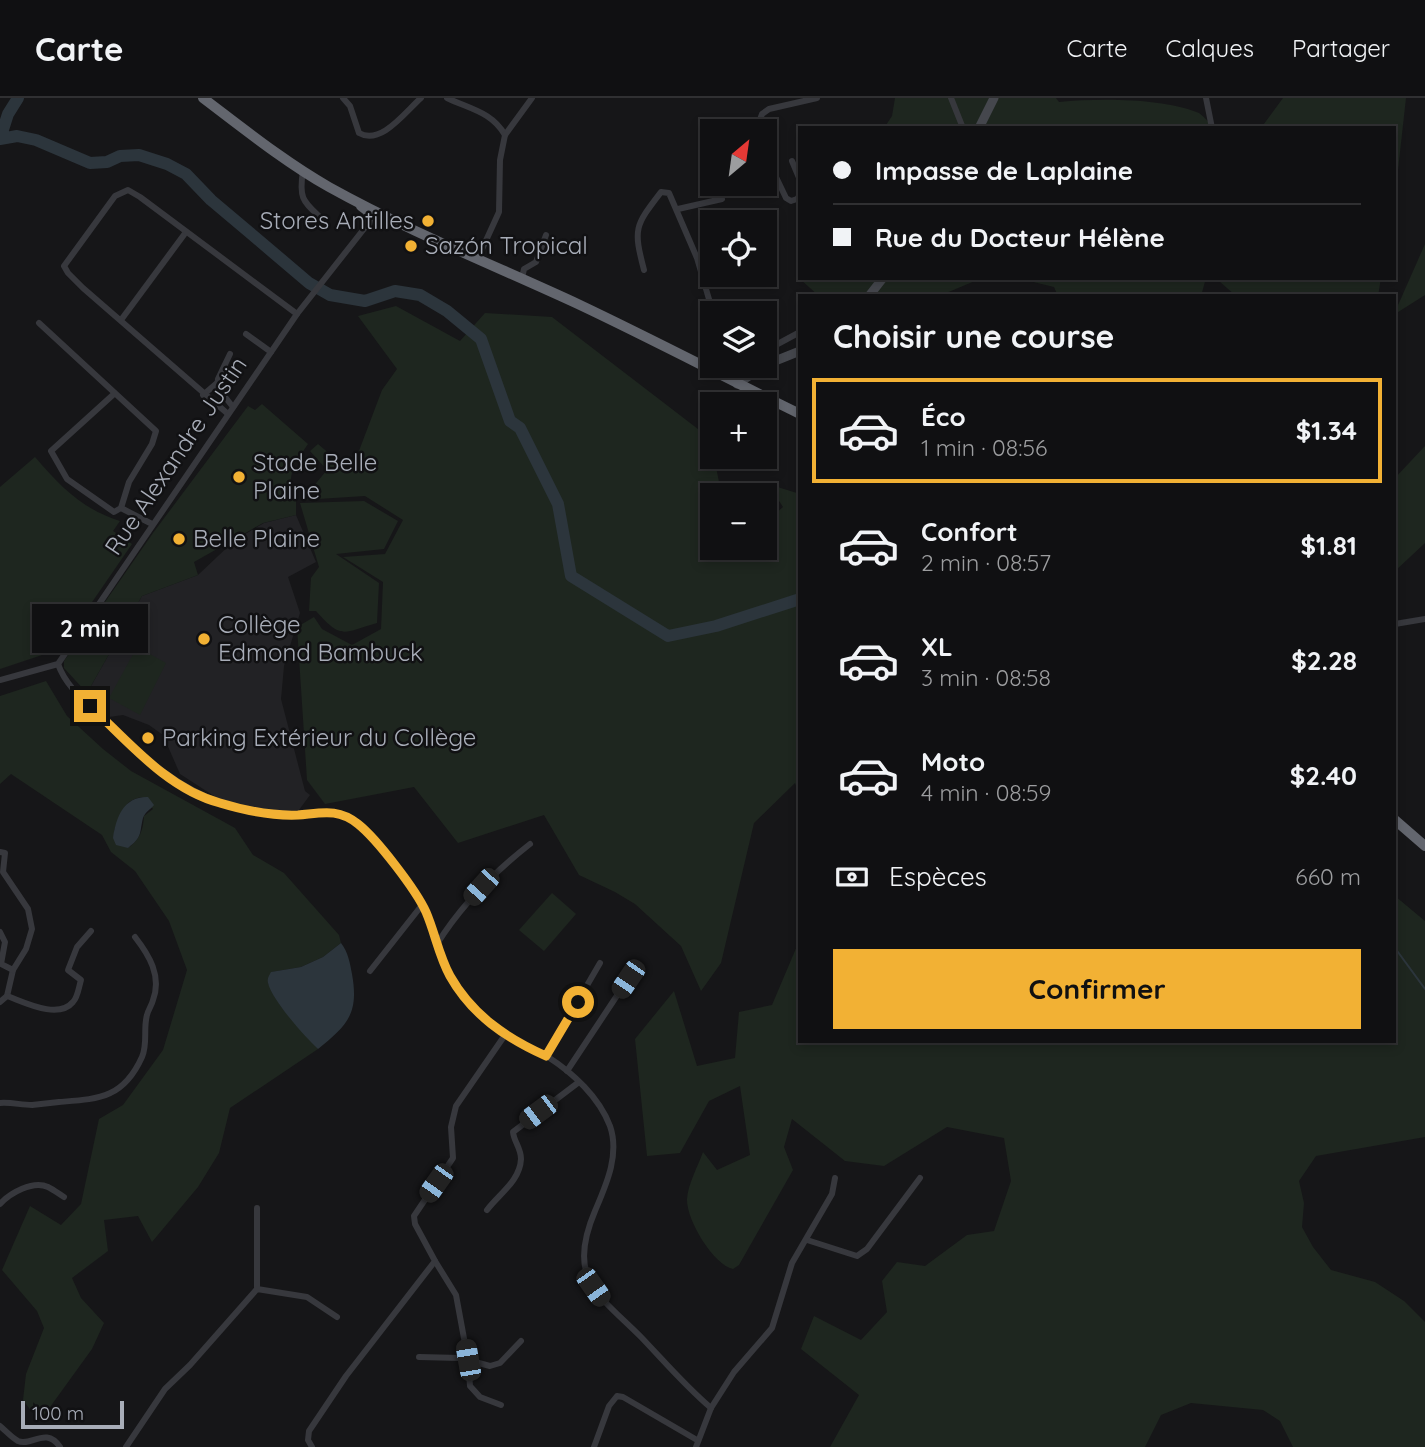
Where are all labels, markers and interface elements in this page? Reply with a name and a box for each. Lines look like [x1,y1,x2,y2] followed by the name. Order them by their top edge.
[35,28,124,69] text: Carte
[1066,33,1128,63] text: Carte
[1166,33,1254,63] text: Calques
[1292,33,1390,63] text: Partager
[700,119,777,196] north arrow
[700,119,777,560] map controls
[875,154,1133,187] text: Impasse de Laplaine
[260,205,414,235] place label: Stores Antilles
[700,210,777,287] button: locate
[420,213,436,229] marker: Stores Antilles
[875,221,1165,254] text: Rue du Docteur Hélène
[425,230,588,260] place label: Sazón Tropical
[403,238,419,254] marker: Sazón Tropical
[700,301,777,378] button: layers
[833,316,1114,356] text: Choisir une course
[98,350,253,560] street label: Rue Alexandre Justin
[700,392,777,469] button: +
[837,399,900,462] icon: car
[921,400,966,433] text: Éco
[1296,414,1357,447] text: $1.34
[921,433,1047,462] text: 1 min · 08:56
[253,447,377,505] place label: Stade Belle Plaine
[231,469,247,485] marker: Stade Belle Plaine
[700,483,777,560] button: −
[837,514,900,577] icon: car
[921,515,1018,548] text: Confort
[193,523,320,553] place label: Belle Plaine
[1301,529,1357,562] text: $1.81
[171,531,187,547] marker: Belle Plaine
[921,548,1051,577] text: 2 min · 08:57
[32,604,148,654] callout: 2 min
[218,609,423,667] place label: Collège Edmond Bambuck
[60,614,120,643] text: 2 min
[837,629,900,692] icon: car
[921,630,953,663] text: XL
[196,631,212,647] marker: Collège Edmond Bambuck
[1291,644,1357,677] text: $2.28
[921,663,1051,692] text: 3 min · 08:58
[74,690,106,722] route end
[162,722,476,752] place label: Parking Extérieur du Collège
[140,730,156,746] marker: Parking Extérieur du Collège
[837,744,900,807] icon: car
[921,745,985,778] text: Moto
[1290,759,1357,792] text: $2.40
[921,778,1051,807] text: 4 min · 08:59
[833,858,871,896] icon: cash
[889,860,987,893] text: Espèces
[1295,862,1361,891] text: 660 m
[460,864,503,910] car
[833,949,1361,1029] button: Confirmer
[608,956,649,1002] car
[562,986,594,1018] route start
[515,1091,562,1133] car
[416,1160,457,1206] car
[573,1264,614,1310] car
[455,1337,482,1383] car
[21,1398,124,1430] scale bar
[32,1401,84,1425] text: 100 m

